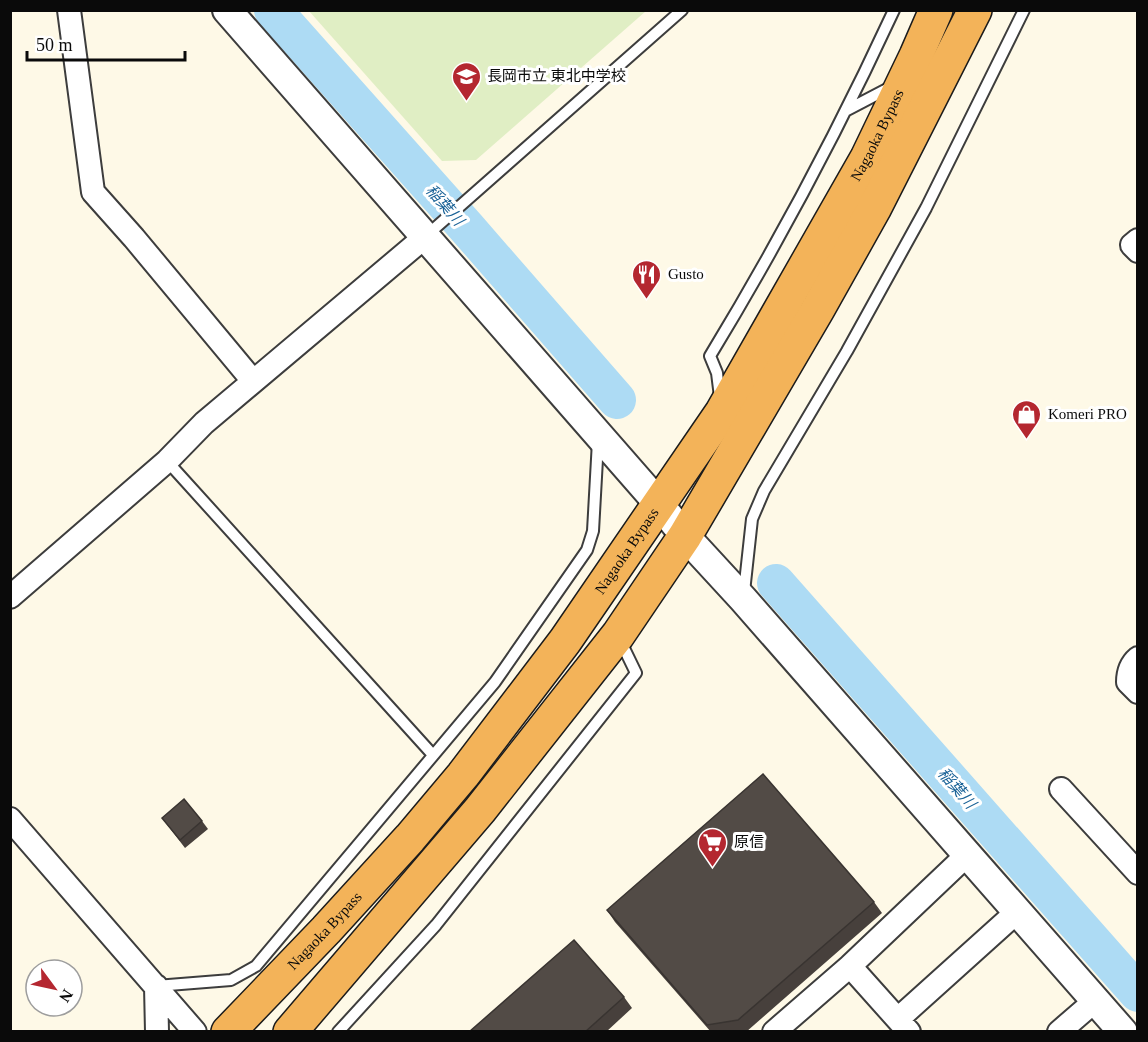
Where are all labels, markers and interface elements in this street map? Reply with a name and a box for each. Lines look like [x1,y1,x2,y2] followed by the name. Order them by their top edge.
[27,24,184,62] scale bar
[36,35,73,55] text: 50 m
[450,60,482,102] school or university icon: 長岡市立 東北中学校
[487,67,626,84] place label: 長岡市立 東北中学校
[848,86,907,184] street label: Nagaoka Bypass
[423,181,468,230] water label: 稲葉川
[631,258,663,300] restaurant icon: Gusto
[668,266,704,282] place label: Gusto
[1011,398,1043,440] shop icon: Komeri PRO
[1048,406,1127,422] place label: Komeri PRO
[592,505,662,597] street label: Nagaoka Bypass
[935,764,980,813] water label: 稲葉川
[697,826,729,868] supermarket icon: 原信
[734,834,764,850] place label: 原信
[284,888,365,973] street label: Nagaoka Bypass
[24,958,84,1018] north arrow
[56,986,76,1006] text: N

